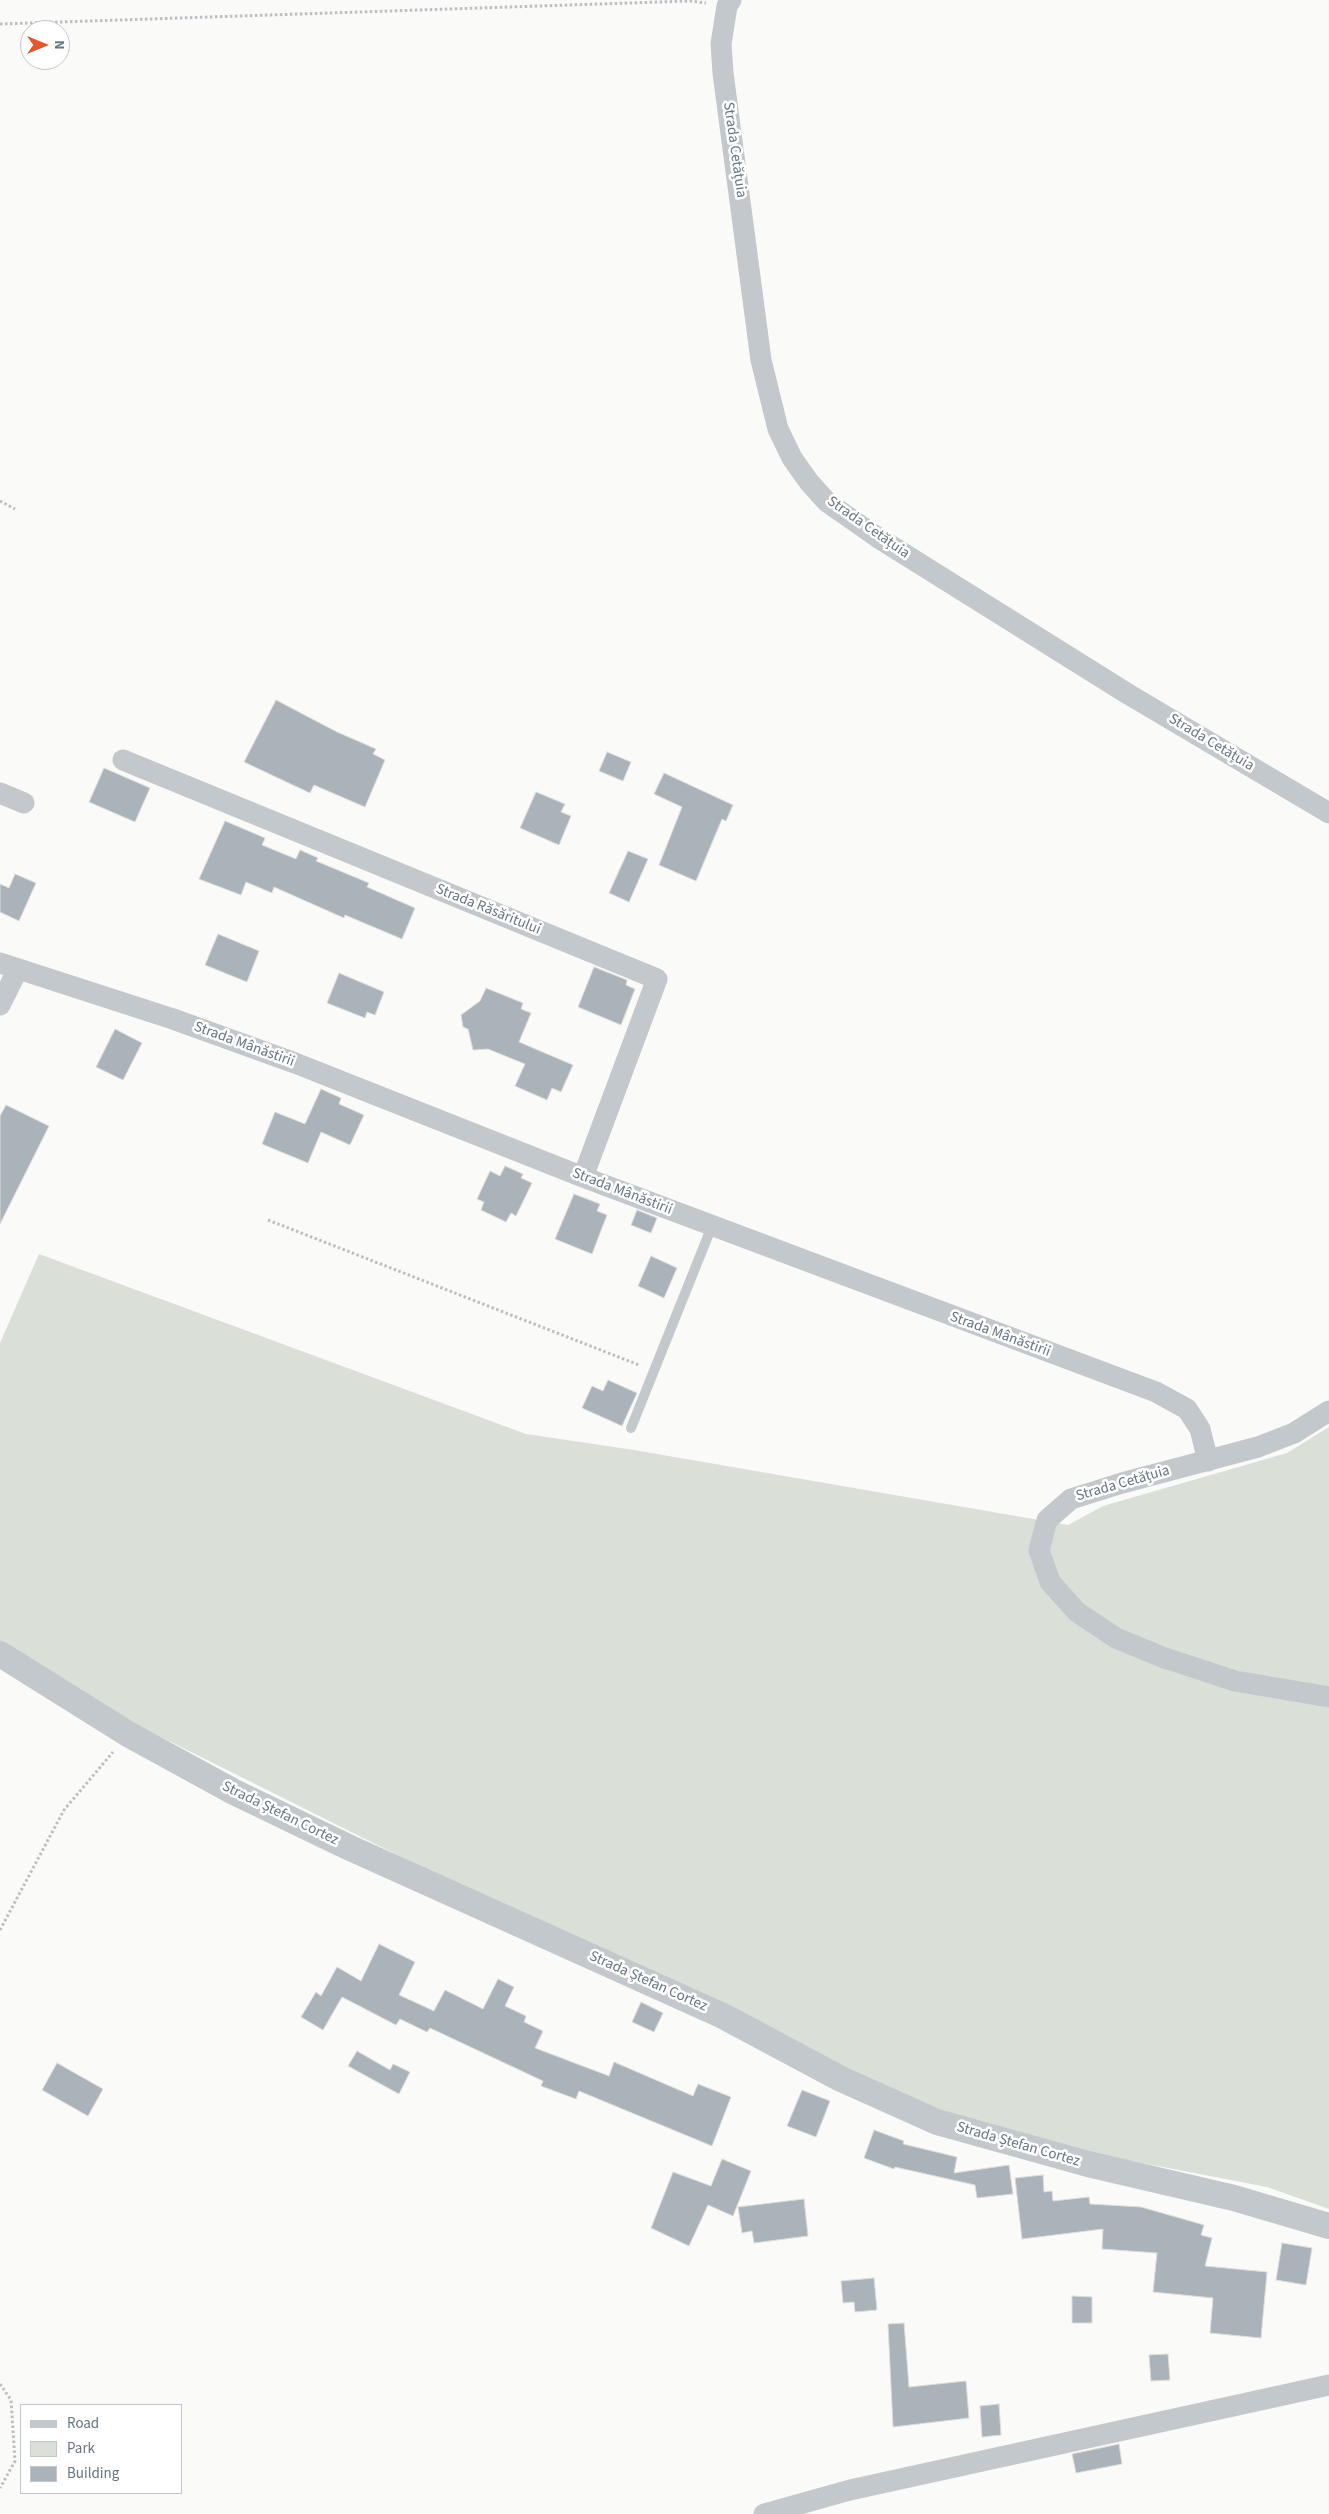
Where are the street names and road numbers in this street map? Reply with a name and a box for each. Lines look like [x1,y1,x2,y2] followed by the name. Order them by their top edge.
[718,101,750,199] street label: Strada Cetățuia
[823,493,913,563] street label: Strada Cetățuia
[1165,710,1257,776] street label: Strada Cetățuia
[433,881,543,939] street label: Strada Răsăritului
[191,1018,297,1072] street label: Strada Mânăstirii
[569,1165,675,1219] street label: Strada Mânăstirii
[947,1308,1053,1362] street label: Strada Mânăstirii
[1074,1462,1172,1506] street label: Strada Cetățuia
[219,1778,341,1850] street label: Strada Ștefan Cortez
[586,1948,710,2016] street label: Strada Ștefan Cortez
[954,2119,1082,2171] street label: Strada Ștefan Cortez

